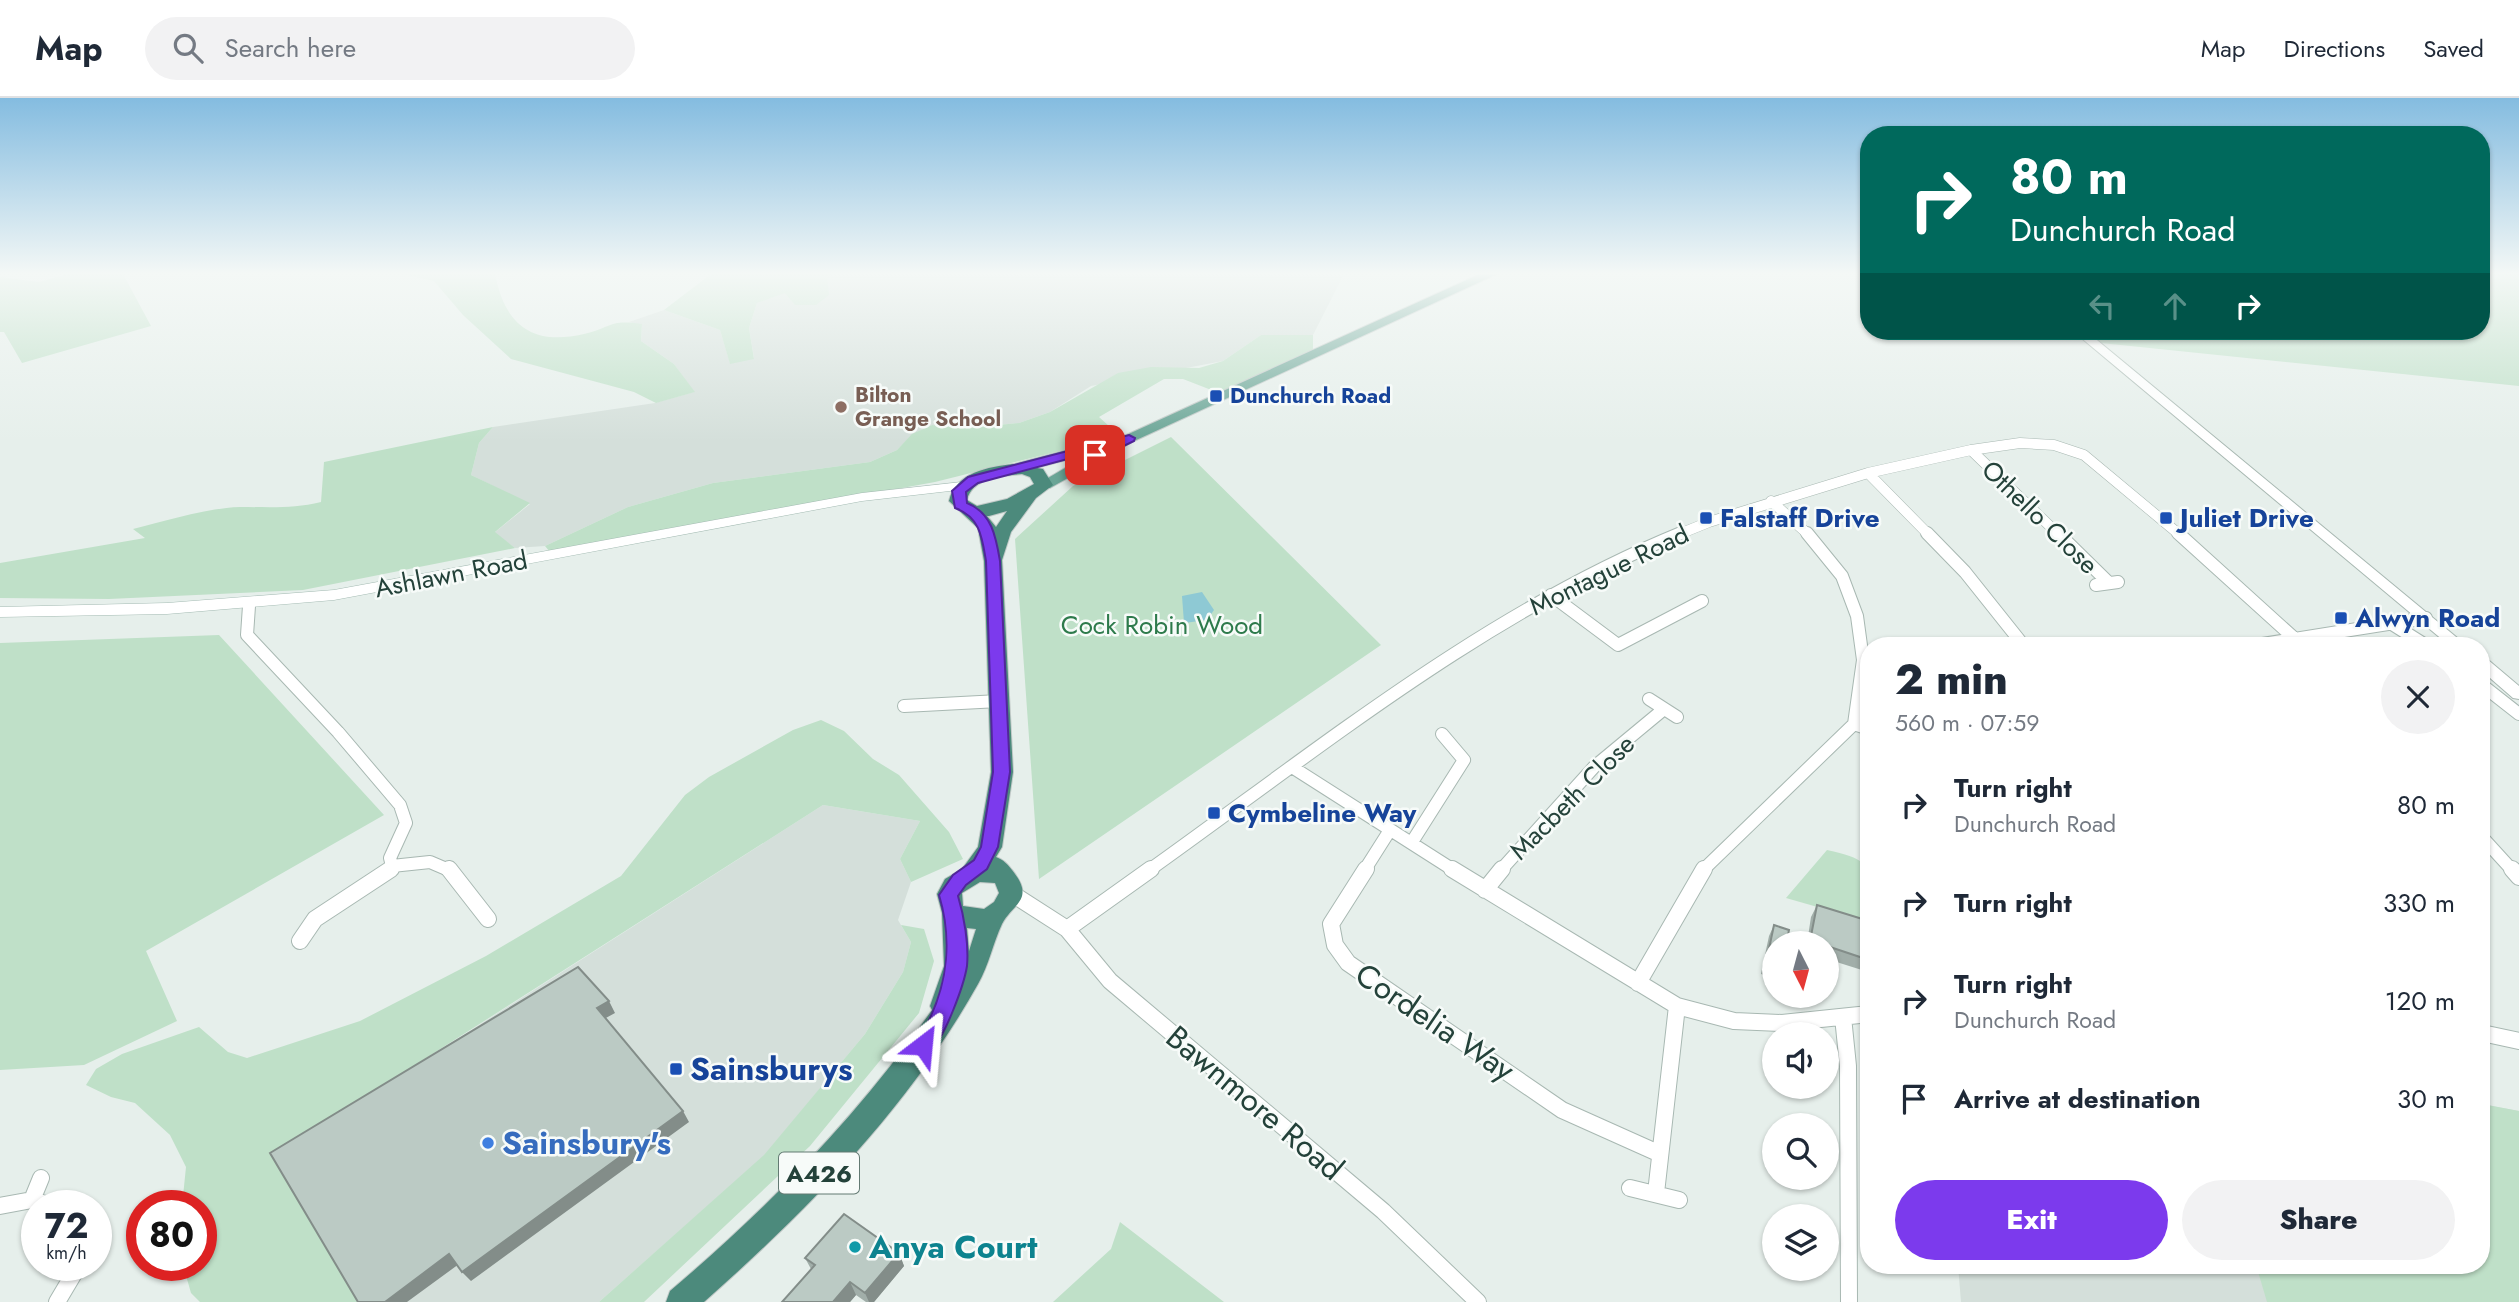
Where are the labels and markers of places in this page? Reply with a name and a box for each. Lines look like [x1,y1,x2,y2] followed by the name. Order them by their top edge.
[855,380,1001,434] place label: Bilton Grange School
[1230,381,1391,411] place label: Dunchurch Road
[1208,388,1224,404] marker: Dunchurch Road
[833,399,849,415] marker: Bilton Grange School
[1065,425,1125,485] pin
[1720,499,1880,537] place label: Falstaff Drive
[2175,499,2314,537] place label: Juliet Drive
[1698,510,1714,526] marker: Falstaff Drive
[2158,510,2174,526] marker: Juliet Drive
[2354,599,2500,637] place label: Alwyn Road
[2333,610,2349,626] marker: Alwyn Road
[1228,794,1417,832] place label: Cymbeline Way
[1206,805,1222,821] marker: Cymbeline Way
[690,1046,853,1092] place label: Sainsburys
[668,1061,684,1077] marker: Sainsburys
[502,1120,671,1166] place label: Sainsbury's
[480,1135,496,1151] marker: Sainsbury's
[868,1224,1038,1270] place label: Anya Court
[847,1239,863,1255] marker: Anya Court

